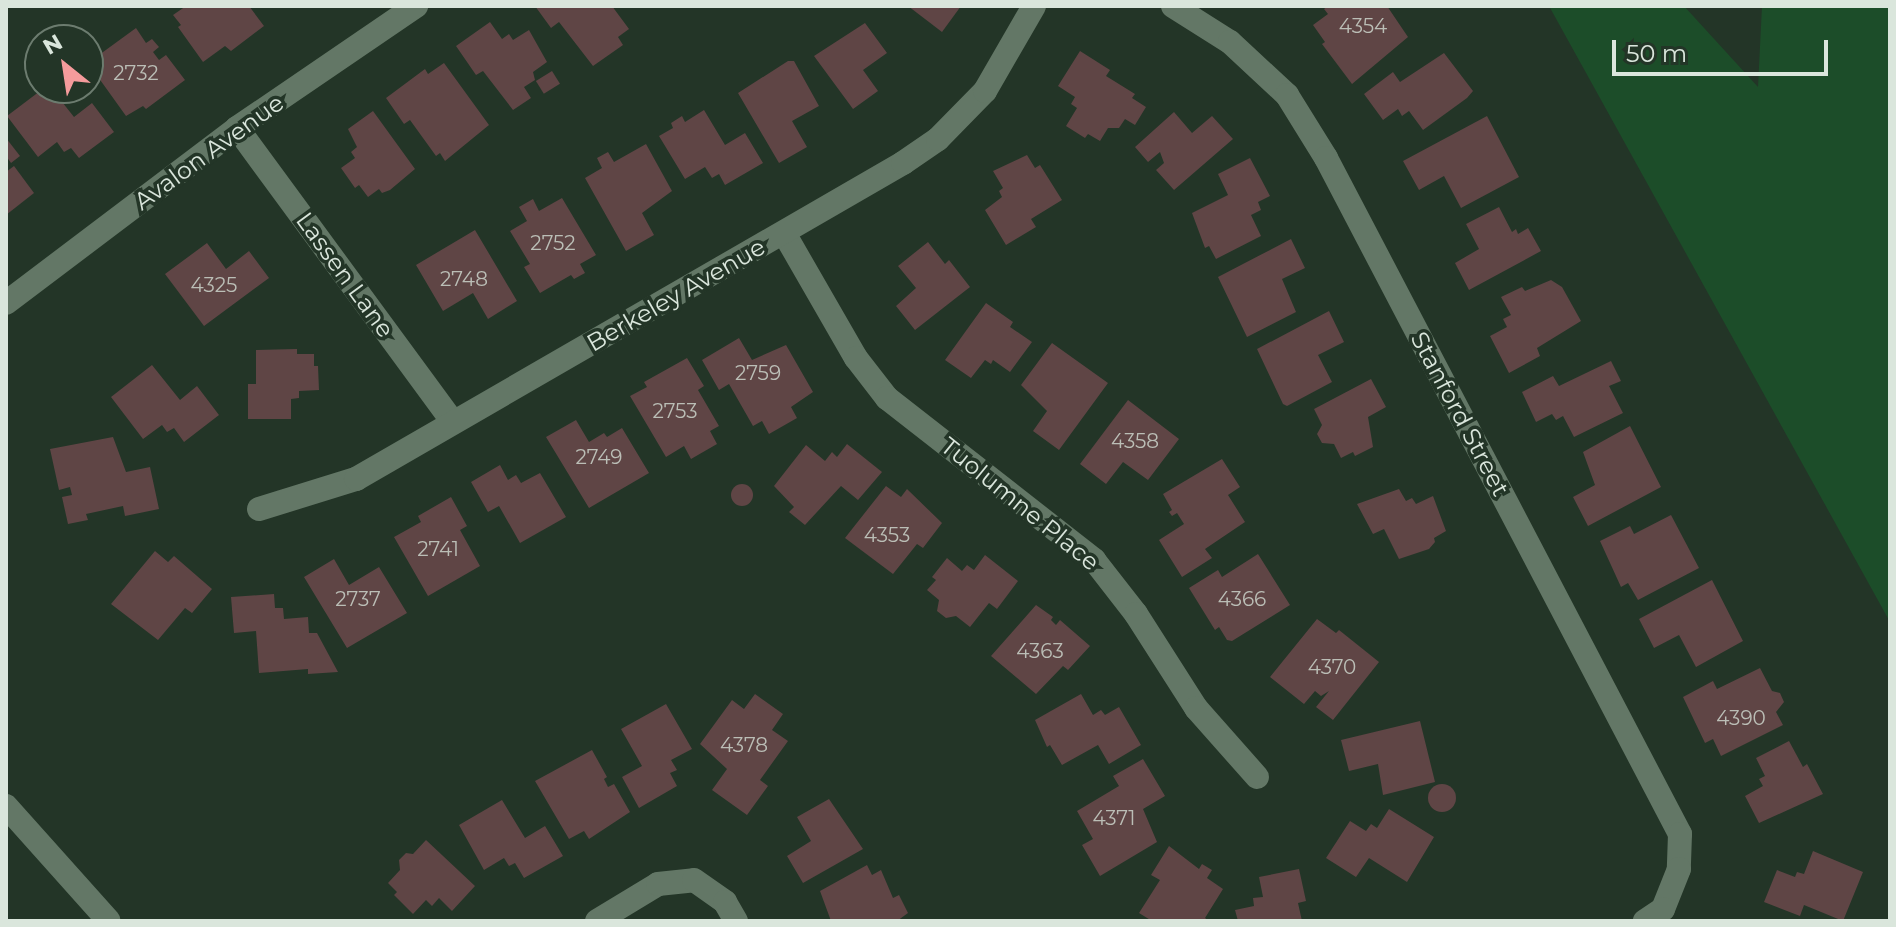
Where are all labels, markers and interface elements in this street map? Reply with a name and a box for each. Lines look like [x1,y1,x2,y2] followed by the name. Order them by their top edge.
[1339,14,1387,38] house number: 4354
[24,24,104,104] north arrow
[1616,24,1832,74] scale bar
[38,28,67,61] text: N
[1626,39,1687,68] text: 50 m
[113,61,159,85] house number: 2732
[129,88,289,216] street label: Avalon Avenue
[290,207,400,343] street label: Lassen Lane
[530,231,576,255] house number: 2752
[582,232,770,358] street label: Berkeley Avenue
[440,267,488,291] house number: 2748
[191,273,237,297] house number: 4325
[1405,327,1515,501] street label: Stanford Street
[735,361,781,385] house number: 2759
[652,399,698,423] house number: 2753
[1111,429,1159,453] house number: 4358
[935,431,1105,577] street label: Tuolumne Place
[575,445,623,469] house number: 2749
[864,523,910,547] house number: 4353
[417,537,459,561] house number: 2741
[335,587,381,611] house number: 2737
[1218,587,1266,611] house number: 4366
[1016,639,1064,663] house number: 4363
[1308,655,1356,679] house number: 4370
[1716,706,1766,730] house number: 4390
[720,733,768,757] house number: 4378
[1092,806,1136,830] house number: 4371

